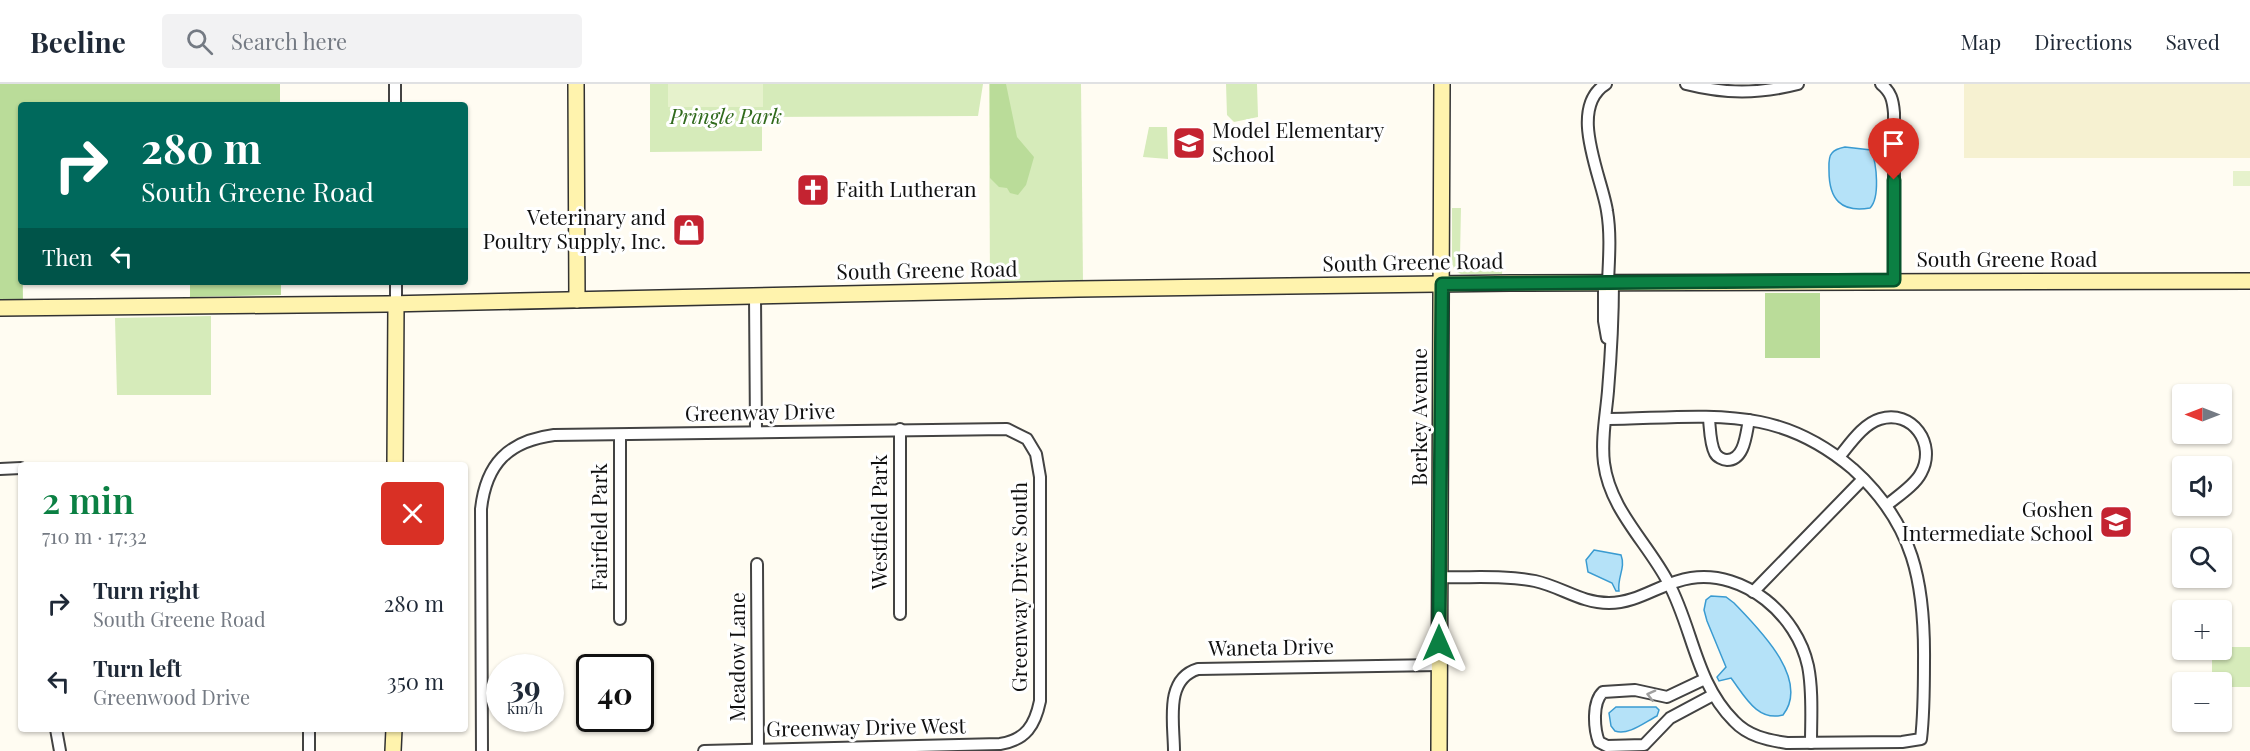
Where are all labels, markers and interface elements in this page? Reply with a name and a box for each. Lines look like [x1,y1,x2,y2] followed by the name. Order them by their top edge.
[162,14,582,68] search box
[30,23,126,60] text: Beeline
[183,25,216,58] icon: search
[231,26,347,56] text: Search here
[1960,27,2001,55] text: Map
[2034,27,2132,55] text: Directions
[2165,27,2220,55] text: Saved
[669,101,782,129] park label: Pringle Park
[1212,115,1385,167] place label: Model Elementary School
[1868,118,1919,180] pin
[141,119,261,175] text: 280 m
[1171,125,1207,161] school or university icon: Model Elementary School
[42,126,120,204] icon: right
[1877,127,1910,160] icon: arrive
[795,172,831,208] church icon: Faith Lutheran
[141,173,374,209] text: South Greene Road
[836,174,977,202] place label: Faith Lutheran
[483,202,666,254] place label: Veterinary and Poultry Supply, Inc.
[671,212,707,248] shop icon: Veterinary and Poultry Supply, Inc.
[105,240,138,273] icon: left
[42,242,93,272] text: Then
[1916,244,2098,272] street label: South Greene Road
[1322,245,1504,277] street label: South Greene Road
[836,253,1018,285] street label: South Greene Road
[1404,348,1432,486] street label: Berkey Avenue
[2172,384,2232,444] north arrow
[2172,384,2232,732] map controls
[685,396,835,426] street label: Greenway Drive
[864,454,892,590] street label: Westfield Park
[2172,456,2232,516] button: sound
[584,463,612,591] street label: Fairfield Park
[42,475,134,523] text: 2 min
[1004,481,1032,692] street label: Greenway Drive South
[381,482,444,545] button: close
[1902,494,2093,546] place label: Goshen Intermediate School
[2098,504,2134,540] school or university icon: Goshen Intermediate School
[42,522,147,549] text: 710 m · 17:32
[2172,528,2232,588] button: search
[93,575,199,605] text: Turn right
[42,587,75,620] icon: right
[384,588,444,618] text: 280 m
[722,592,750,722] street label: Meadow Lane
[2172,600,2232,660] button: +
[93,605,266,632] text: South Greene Road
[1407,611,1471,675] position arrow
[1207,631,1334,661] street label: Waneta Drive
[93,653,182,683] text: Turn left
[576,654,654,732] speed limit sign: 40
[42,665,75,698] icon: left
[387,666,444,696] text: 350 m
[509,666,541,706] text: 39
[2172,672,2232,732] button: −
[93,683,250,710] text: Greenwood Drive
[1646,689,1656,702] one-way arrow
[507,698,543,718] text: km/h
[766,710,967,742] street label: Greenway Drive West

